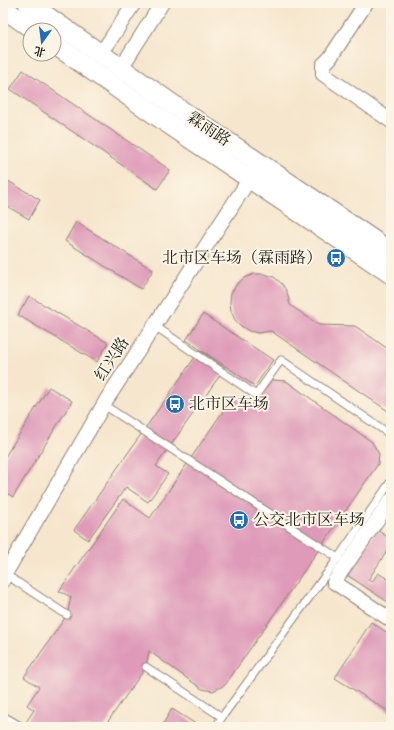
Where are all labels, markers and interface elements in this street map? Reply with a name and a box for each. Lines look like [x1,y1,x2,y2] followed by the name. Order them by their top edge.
[22,22,62,62] north arrow
[33,43,47,59] text: 北
[184,107,234,151] street label: 霖雨路
[325,247,347,269] bus stop icon: 北市区车场（霖雨路）
[162,248,322,268] place label: 北市区车场（霖雨路）
[91,333,133,385] street label: 红兴路
[164,393,186,415] bus stop icon: 北市区车场
[189,394,269,414] place label: 北市区车场
[228,509,250,531] bus stop icon: 公交北市区车场
[253,510,365,530] place label: 公交北市区车场

